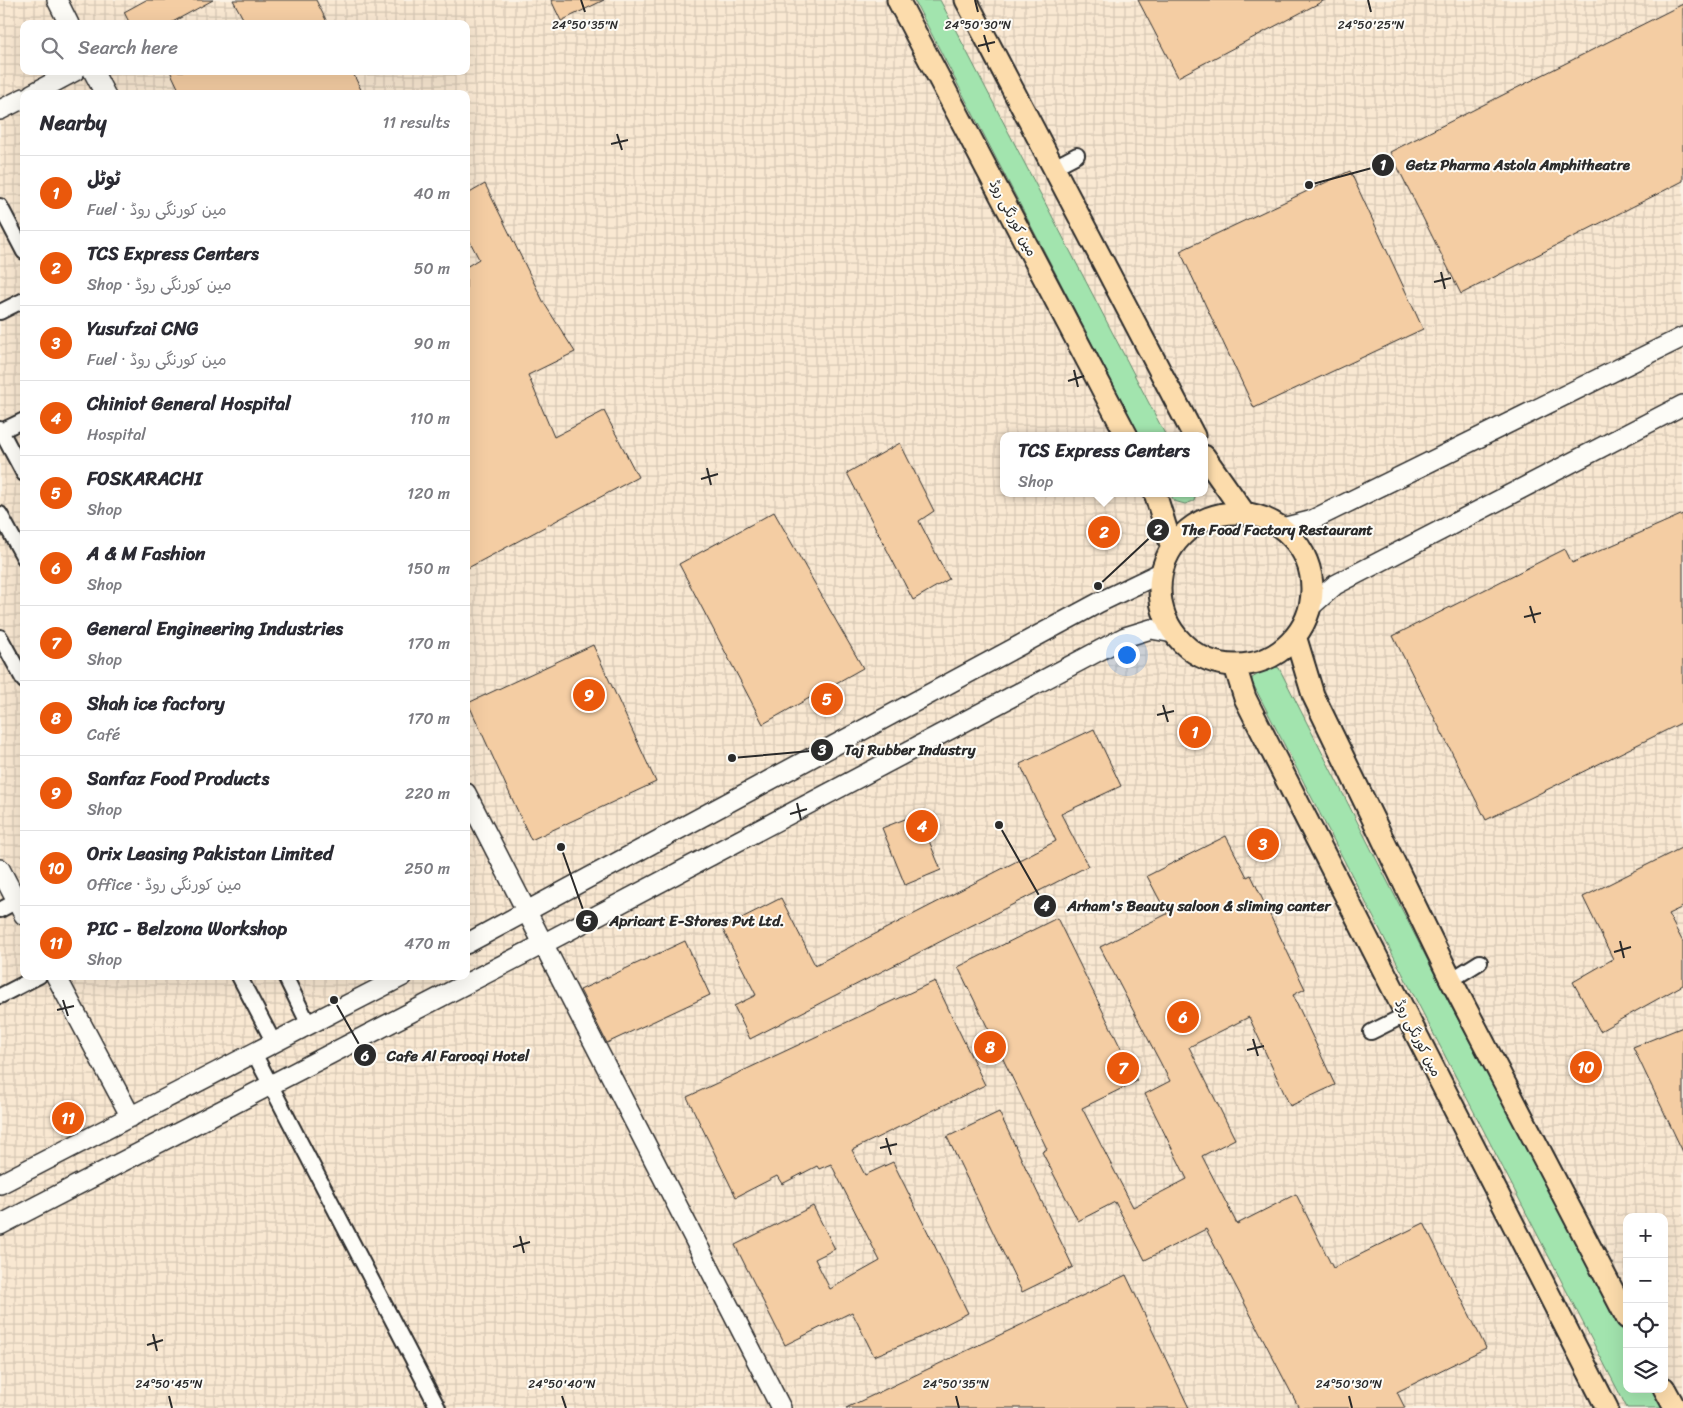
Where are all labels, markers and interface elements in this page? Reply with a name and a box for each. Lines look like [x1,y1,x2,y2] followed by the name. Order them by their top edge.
[552,14,619,36] text: 24°50'35"N
[945,14,1012,36] text: 24°50'30"N
[1338,14,1405,36] text: 24°50'25"N
[20,20,470,75] search box
[78,31,178,64] text: Search here
[38,34,66,62] icon: search
[40,104,106,142] text: Nearby
[382,108,450,137] text: 11 results
[1370,150,1641,180] callout: Getz Pharma Astola Amphitheatre
[1380,152,1387,178] text: 1
[1405,152,1631,178] text: Getz Pharma Astola Amphitheatre
[87,162,121,195] text: ٹوٹل
[982,175,1044,261] street label: مین کورنگی روڈ
[53,179,59,208] text: 1
[413,179,450,208] text: 40 m
[87,195,227,224] text: Fuel · مین کورنگی روڈ
[87,237,259,270] text: TCS Express Centers
[51,254,61,283] text: 2
[414,254,450,283] text: 50 m
[87,270,232,299] text: Shop · مین کورنگی روڈ
[87,312,199,345] text: Yusufzai CNG
[52,329,60,358] text: 3
[414,329,450,358] text: 90 m
[87,345,227,374] text: Fuel · مین کورنگی روڈ
[87,387,291,420] text: Chiniot General Hospital
[51,404,61,433] text: 4
[410,404,450,433] text: 110 m
[87,420,146,449] text: Hospital
[1000,432,1208,497] popup
[1018,434,1190,467] text: TCS Express Centers
[87,462,202,495] text: FOSKARACHI
[1018,467,1053,496] text: Shop
[51,479,61,508] text: 5
[407,479,450,508] text: 120 m
[87,495,122,524] text: Shop
[1088,513,1120,551] pin: 2
[1146,515,1383,545] callout: The Food Factory Restaurant
[1153,517,1163,543] text: 2
[1181,517,1373,543] text: The Food Factory Restaurant
[87,537,205,570] text: A & M Fashion
[51,554,61,583] text: 6
[407,554,450,583] text: 150 m
[87,570,122,599] text: Shop
[87,612,343,645] text: General Engineering Industries
[51,629,61,658] text: 7
[407,629,450,658] text: 170 m
[1114,642,1140,668] your location
[87,645,122,674] text: Shop
[573,676,605,714] pin: 9
[811,680,843,718] pin: 5
[87,687,225,720] text: Shah ice factory
[51,704,61,733] text: 8
[407,704,450,733] text: 170 m
[1179,713,1211,751] pin: 1
[87,720,120,749] text: Café
[809,735,985,765] callout: Taj Rubber Industry
[817,737,827,763] text: 3
[844,737,977,763] text: Taj Rubber Industry
[87,762,269,795] text: Sanfaz Food Products
[51,779,61,808] text: 9
[405,779,450,808] text: 220 m
[87,795,122,824] text: Shop
[906,807,938,845] pin: 4
[1247,825,1279,863] pin: 3
[87,837,333,870] text: Orix Leasing Pakistan Limited
[48,854,64,883] text: 10
[404,854,450,883] text: 250 m
[87,870,242,899] text: Office · مین کورنگی روڈ
[1033,891,1341,921] callout: Arham's Beauty saloon & sliming canter
[1039,893,1050,919] text: 4
[1066,893,1333,919] text: Arham's Beauty saloon & sliming canter
[575,906,794,936] callout: Apricart E-Stores Pvt Ltd.
[582,908,592,934] text: 5
[608,908,785,934] text: Apricart E-Stores Pvt Ltd.
[87,912,287,945] text: PIC - Belzona Workshop
[49,929,63,958] text: 11
[404,929,450,958] text: 470 m
[87,945,122,974] text: Shop
[1388,995,1448,1081] street label: مین کورنگی روڈ
[1167,998,1199,1036] pin: 6
[974,1028,1006,1066] pin: 8
[352,1040,539,1070] callout: Cafe Al Farooqi Hotel
[360,1043,370,1069] text: 6
[386,1043,530,1069] text: Cafe Al Farooqi Hotel
[1570,1048,1602,1086] pin: 10
[1107,1049,1139,1087] pin: 7
[52,1099,84,1137] pin: 11
[1623,1213,1668,1393] map controls
[1623,1213,1668,1258] button: +
[1623,1258,1668,1303] button: −
[1623,1303,1668,1348] button: locate
[1623,1348,1668,1393] button: layers
[135,1373,203,1395] text: 24°50'45"N
[528,1373,596,1395] text: 24°50'40"N
[923,1373,990,1395] text: 24°50'35"N
[1316,1373,1383,1395] text: 24°50'30"N

